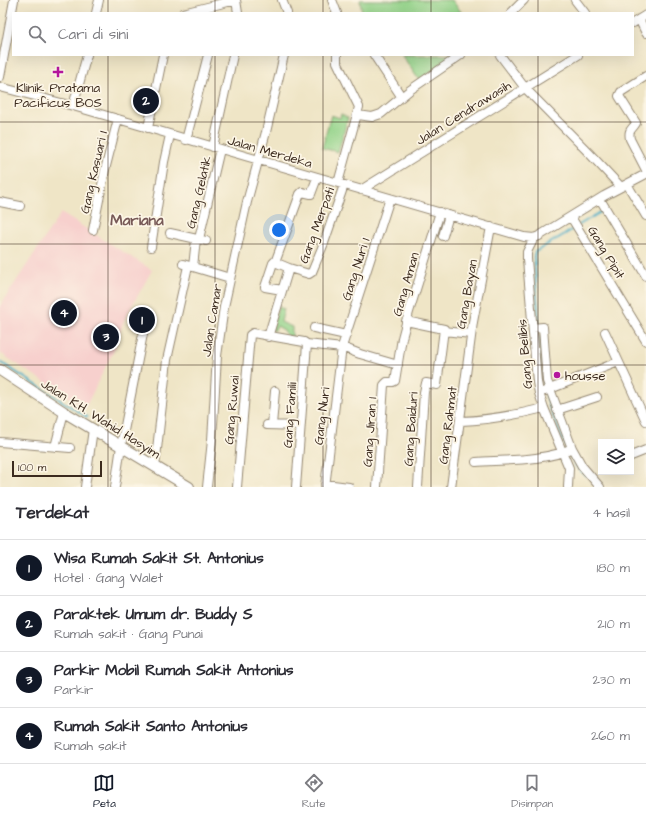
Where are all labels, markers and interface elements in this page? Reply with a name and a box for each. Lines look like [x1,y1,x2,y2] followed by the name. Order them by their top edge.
[12,12,634,56] search box
[26,23,48,45] icon: search
[58,24,128,45] text: Cari di sini
[52,66,64,78] marker: Klinik Pratama Pacificus BOS
[412,76,515,149] street label: Jalan Cendrawasih
[14,79,102,112] place label: Klinik Pratama Pacificus BOS
[133,86,159,116] pin: 2
[76,129,113,216] street label: Gang Kasuari 1
[225,131,314,173] street label: Jalan Merdeka
[182,154,217,230] street label: Gang Gelatik
[295,185,340,266] street label: Gang Merpati
[110,210,164,231] district label: Mariana
[269,220,289,240] your location
[582,223,629,283] street label: Gang Pipit
[337,235,376,303] street label: Gang Nuri 1
[388,250,425,319] street label: Gang Aman
[452,258,483,330] street label: Gang Bayan
[197,282,227,358] street label: Jalan Camar
[51,298,77,328] pin: 4
[129,305,155,335] pin: 1
[513,318,538,390] street label: Gang Belibis
[93,322,119,352] pin: 3
[565,367,605,385] place label: housse
[552,370,562,380] marker: housse
[37,375,164,464] street label: Jalan K.H. Wahid Hasyim
[220,375,245,445] street label: Gang Ruwai
[279,382,302,449] street label: Gang Famili
[434,384,463,465] street label: Gang Rahmat
[310,386,335,446] street label: Gang Nuri
[399,391,424,467] street label: Gang Baiduri
[359,396,382,468] street label: Gang Jiran 1
[598,439,634,475] map controls
[598,439,634,475] button: layers
[12,459,102,478] scale bar
[18,460,46,475] text: 100 m
[16,501,89,525] text: Terdekat
[592,504,630,522] text: 4 hasil
[54,548,264,569] text: Wisa Rumah Sakit St. Antonius
[28,559,30,577] text: 1
[596,559,630,577] text: 180 m
[54,569,163,587] text: Hotel · Gang Walet
[54,604,253,625] text: Paraktek Umum dr. Buddy S
[25,615,33,633] text: 2
[597,615,630,633] text: 210 m
[54,625,203,643] text: Rumah sakit · Gang Punai
[54,660,294,681] text: Parkir Mobil Rumah Sakit Antonius
[26,671,32,689] text: 3
[592,671,630,689] text: 230 m
[54,681,93,699] text: Parkir
[54,716,248,737] text: Rumah Sakit Santo Antonius
[25,727,33,745] text: 4
[591,727,630,745] text: 260 m
[54,737,127,755] text: Rumah sakit
[93,772,116,811] tab: Peta
[302,772,326,811] tab: Rute
[511,772,553,811] tab: Disimpan

